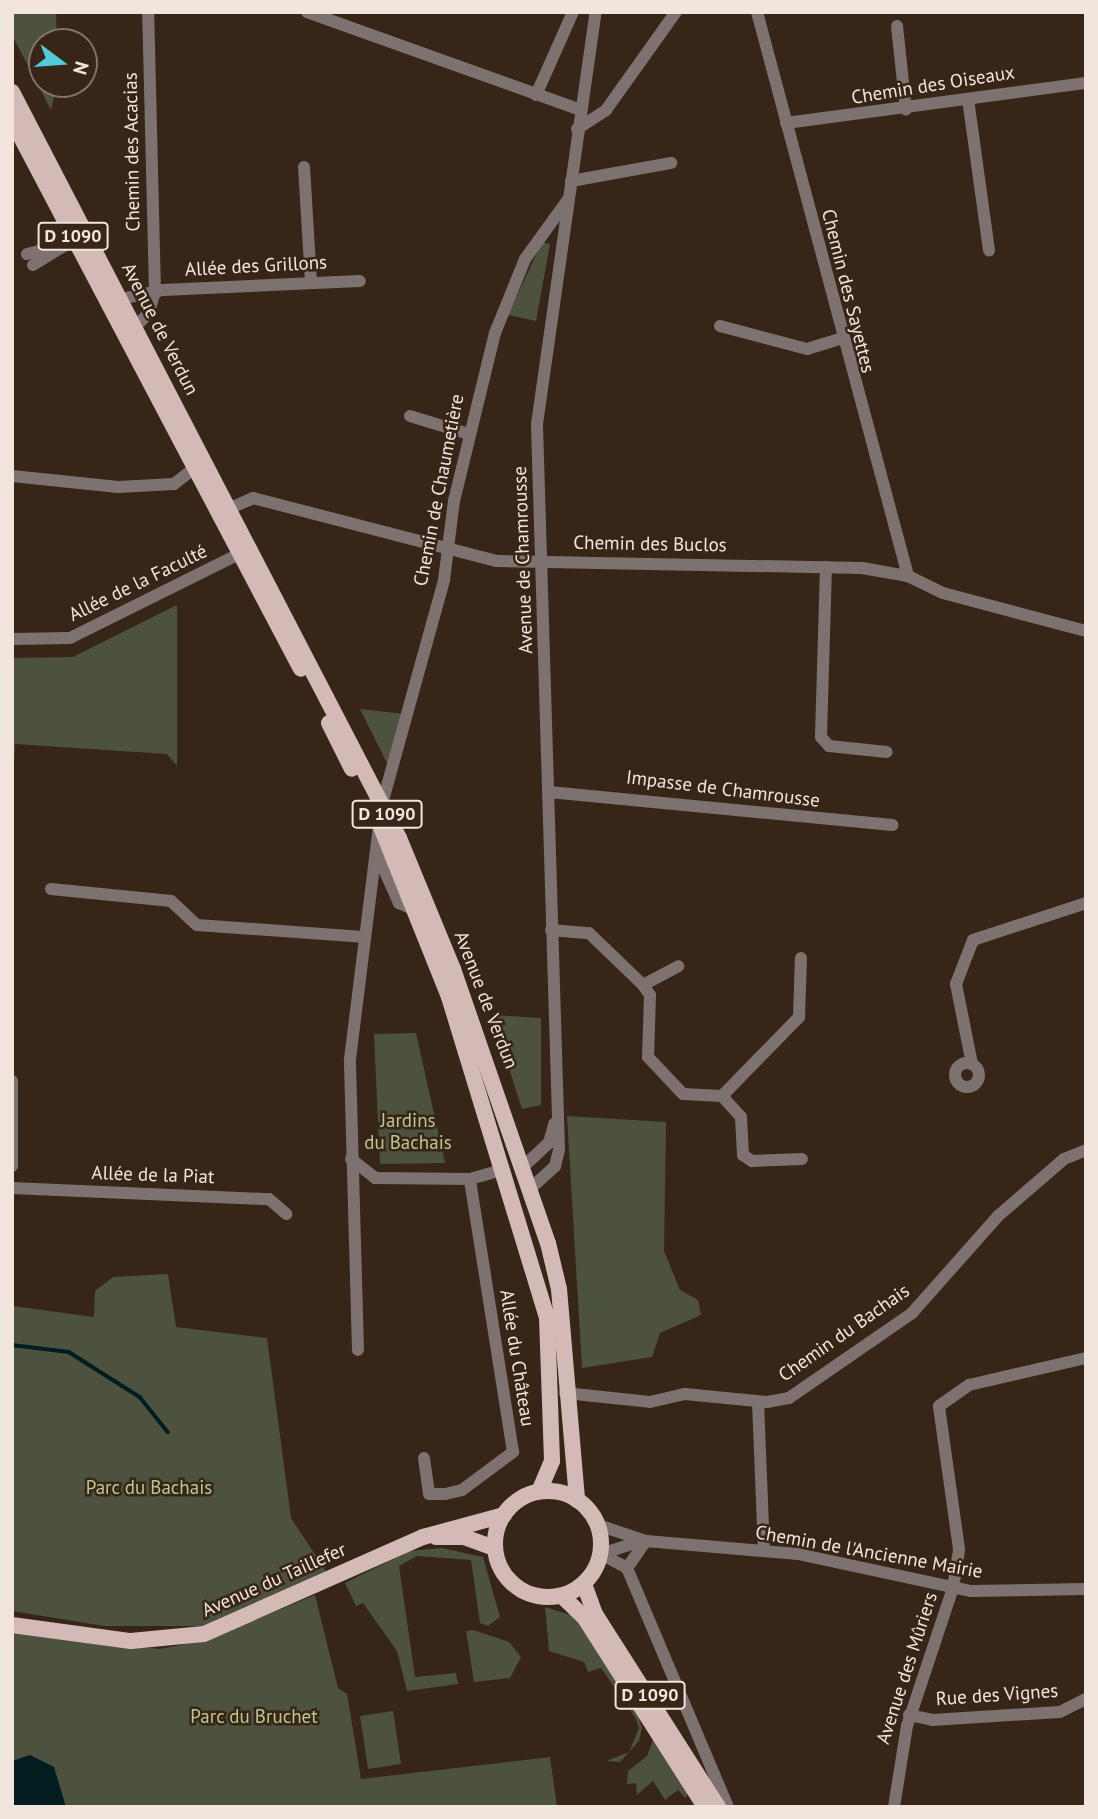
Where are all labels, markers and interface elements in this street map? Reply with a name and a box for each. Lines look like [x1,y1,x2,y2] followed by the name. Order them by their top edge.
[28,28,98,98] north arrow
[68,59,95,78] text: N
[850,61,1016,109] street label: Chemin des Oiseaux
[119,72,145,232] street label: Chemin des Acacias
[817,207,879,375] street label: Chemin des Sayettes
[36,222,110,250] road number: D 1090
[184,251,328,281] street label: Allée des Grillons
[117,259,203,399] street label: Avenue de Verdun
[409,392,469,588] street label: Chemin de Chaumetière
[508,466,538,654] street label: Avenue de Chamrousse
[573,531,727,557] street label: Chemin des Buclos
[65,540,211,626] street label: Allée de la Faculté
[625,766,821,812] street label: Impasse de Chamrousse
[350,800,424,828] road number: D 1090
[449,928,523,1072] street label: Avenue de Verdun
[364,1110,452,1154] park label: Jardins du Bachais
[91,1161,215,1189] street label: Allée de la Piat
[774,1279,914,1387] street label: Chemin du Bachais
[495,1288,539,1428] street label: Allée du Château
[85,1477,213,1499] park label: Parc du Bachais
[754,1521,984,1583] street label: Chemin de l'Ancienne Mairie
[198,1538,350,1622] street label: Avenue du Taillefer
[872,1589,942,1747] street label: Avenue des Mûriers
[935,1679,1059,1711] street label: Rue des Vignes
[613,1680,687,1710] road number: D 1090
[190,1706,318,1728] park label: Parc du Bruchet

